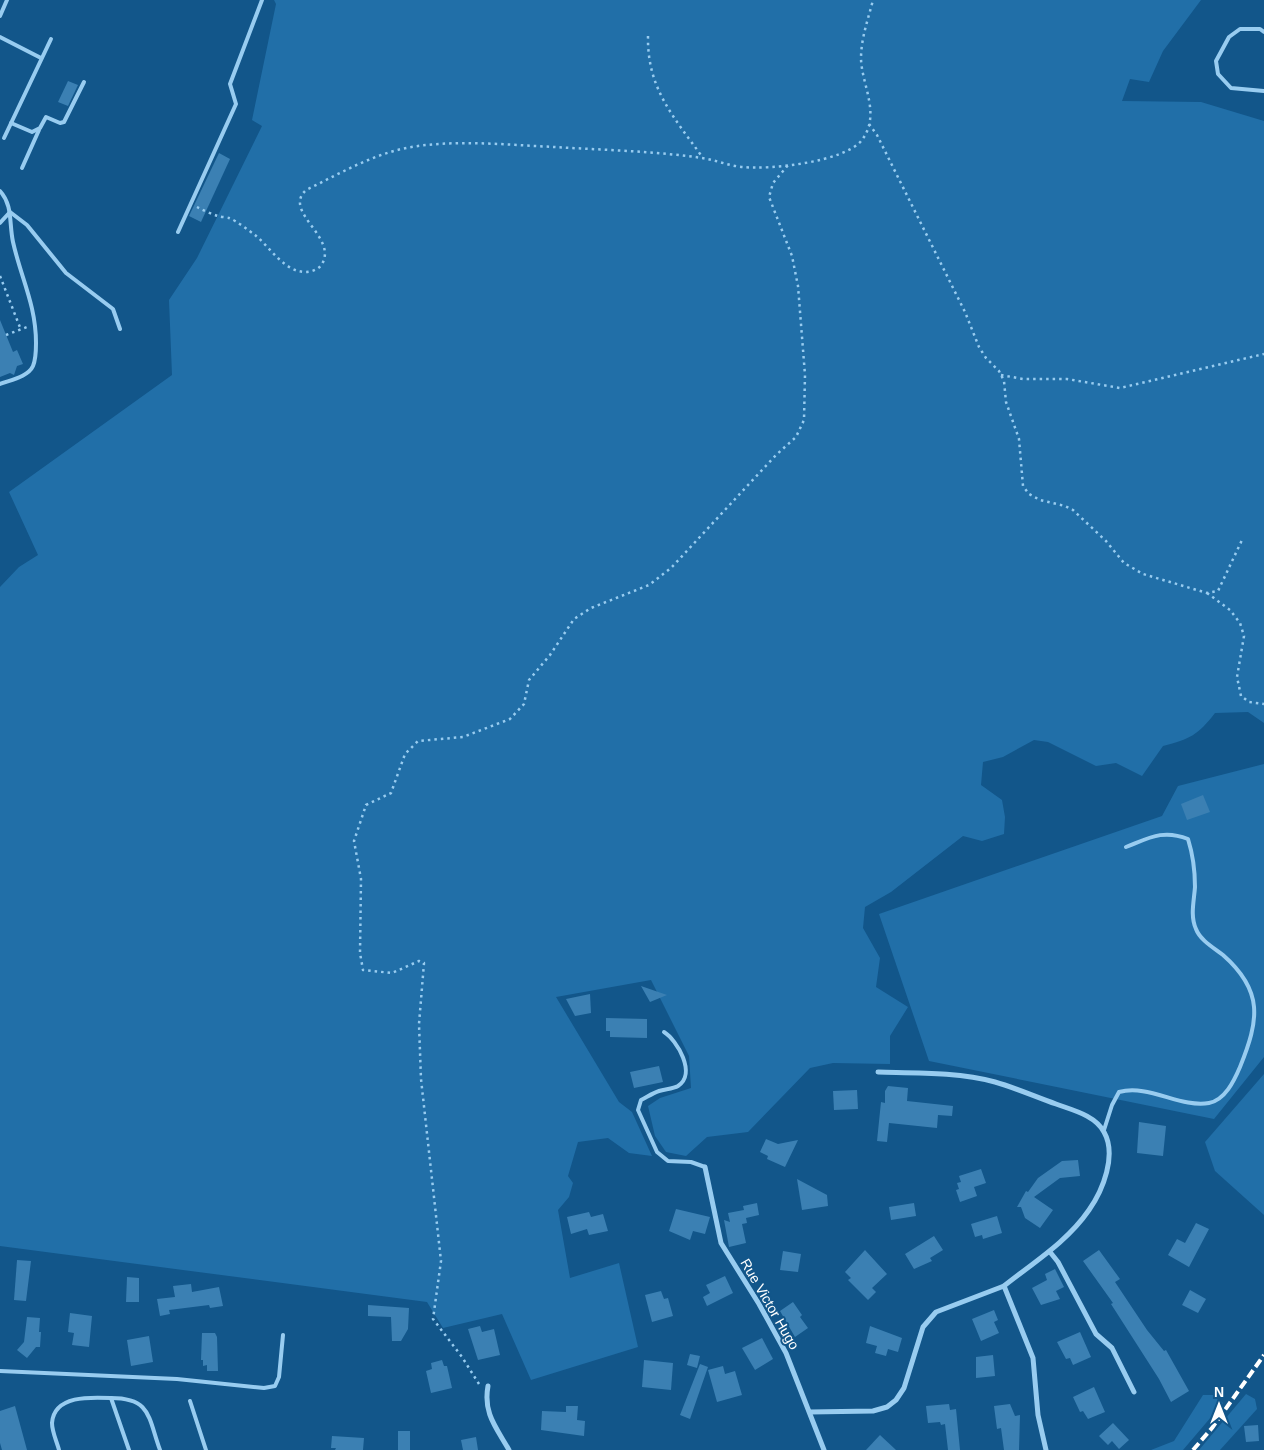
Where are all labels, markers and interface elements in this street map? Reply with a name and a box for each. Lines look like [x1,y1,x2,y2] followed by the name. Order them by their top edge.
[737,1256,803,1353] street label: Rue Victor Hugo
[1194,1380,1244,1430] north arrow
[1214,1384,1224,1400] text: N

